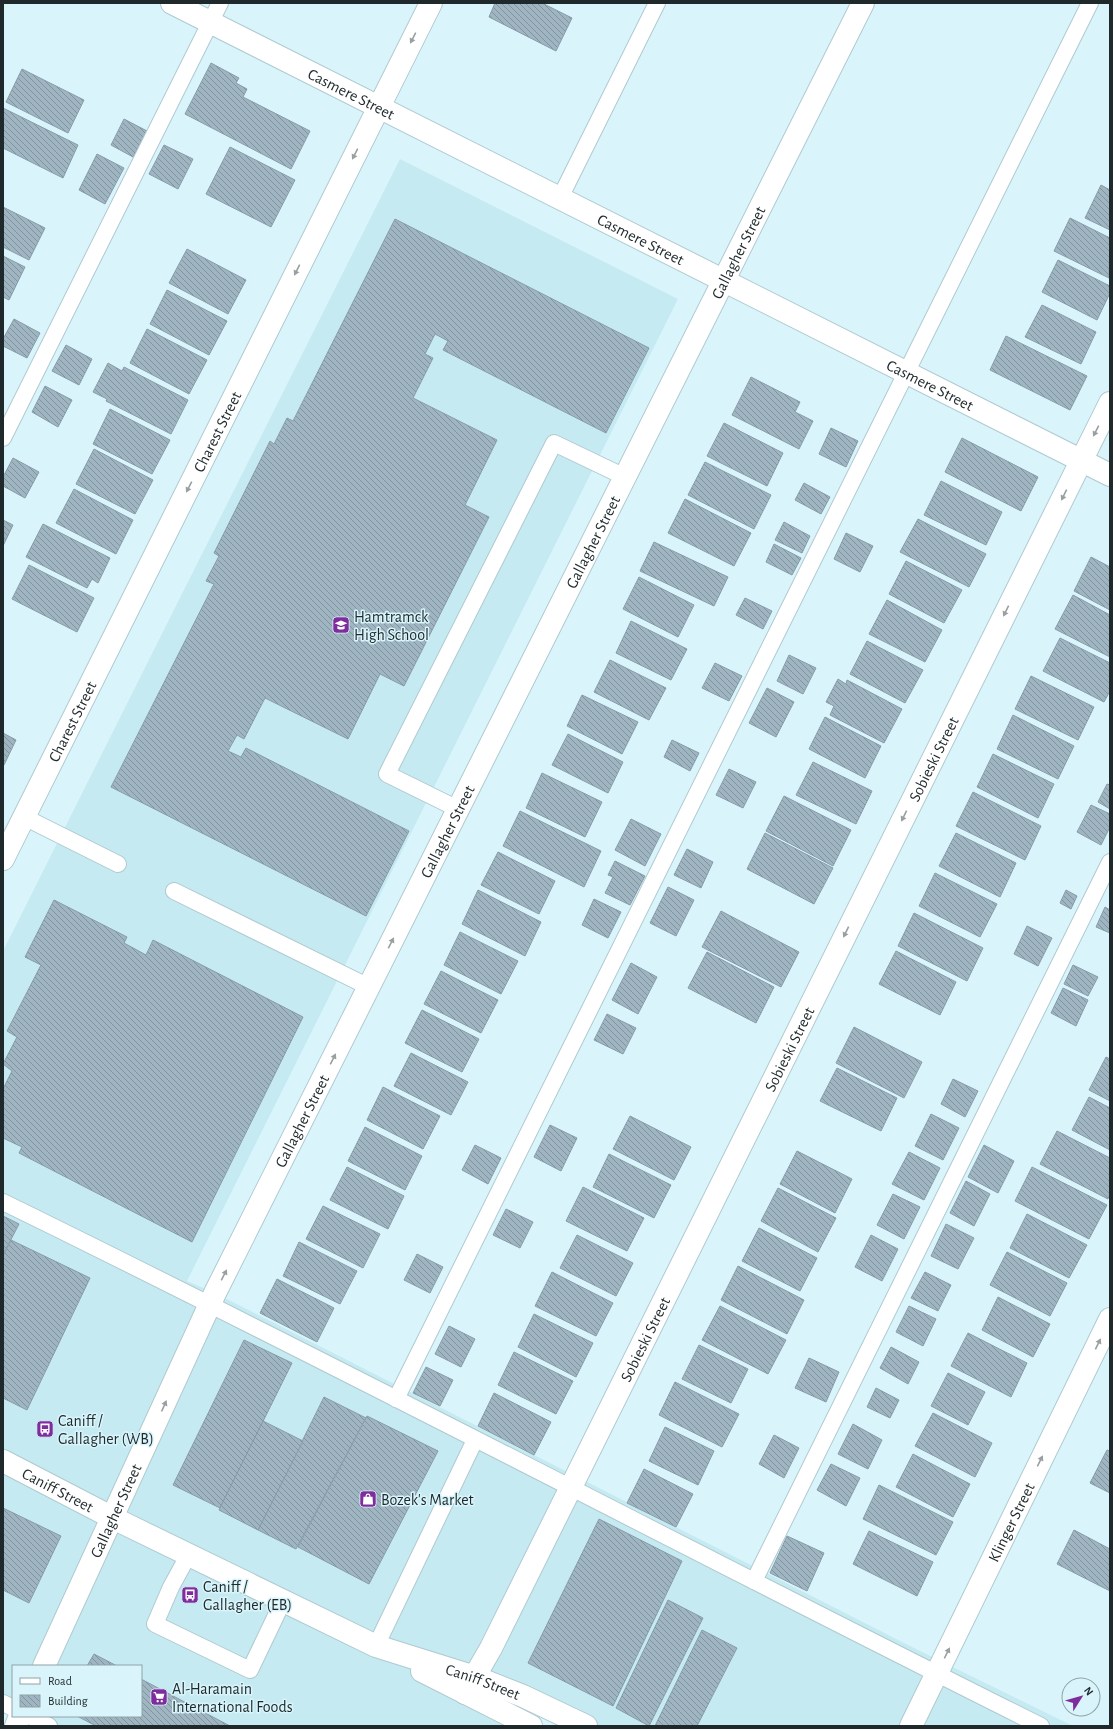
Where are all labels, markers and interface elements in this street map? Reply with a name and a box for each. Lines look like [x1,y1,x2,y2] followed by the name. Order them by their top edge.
[410,32,416,44] one-way arrow
[305,66,397,123] street label: Casmere Street
[352,148,358,160] one-way arrow
[709,204,769,302] street label: Gallagher Street
[595,211,686,268] street label: Casmere Street
[294,265,300,276] one-way arrow
[884,357,976,414] street label: Casmere Street
[191,389,244,475] street label: Charest Street
[1092,426,1099,437] one-way arrow
[186,481,192,493] one-way arrow
[1061,489,1067,501] one-way arrow
[563,493,623,591] street label: Gallagher Street
[1003,606,1009,617] one-way arrow
[354,609,429,643] place label: Hamtramck High School
[331,615,351,635] school or university icon: Hamtramck High School
[46,679,100,765] street label: Charest Street
[906,714,962,804] street label: Sobieski Street
[418,783,478,881] street label: Gallagher Street
[901,810,907,821] one-way arrow
[843,926,849,938] one-way arrow
[388,937,394,948] one-way arrow
[762,1005,817,1094] street label: Sobieski Street
[330,1053,336,1065] one-way arrow
[273,1072,332,1170] street label: Gallagher Street
[221,1269,227,1281] one-way arrow
[618,1295,673,1384] street label: Sobieski Street
[1095,1338,1101,1350] one-way arrow
[161,1399,167,1411] one-way arrow
[58,1413,154,1447] place label: Caniff / Gallagher (WB)
[35,1419,55,1439] bus stop icon: Caniff / Gallagher (WB)
[1037,1455,1044,1467] one-way arrow
[88,1462,145,1560] street label: Gallagher Street
[19,1465,96,1515] street label: Caniff Street
[986,1481,1038,1564] street label: Klinger Street
[358,1489,378,1509] shop icon: Bozek's Market
[381,1492,474,1508] place label: Bozek's Market
[203,1579,292,1613] place label: Caniff / Gallagher (EB)
[180,1585,200,1605] bus stop icon: Caniff / Gallagher (EB)
[944,1647,950,1659] one-way arrow
[444,1661,522,1703] street label: Caniff Street
[12,1665,142,1717] legend
[48,1675,72,1687] text: Road
[1061,1677,1101,1717] north arrow
[172,1681,293,1715] place label: Al-Haramain International Foods
[1082,1685,1095,1698] text: N
[149,1687,169,1707] supermarket icon: Al-Haramain International Foods
[48,1695,88,1707] text: Building

